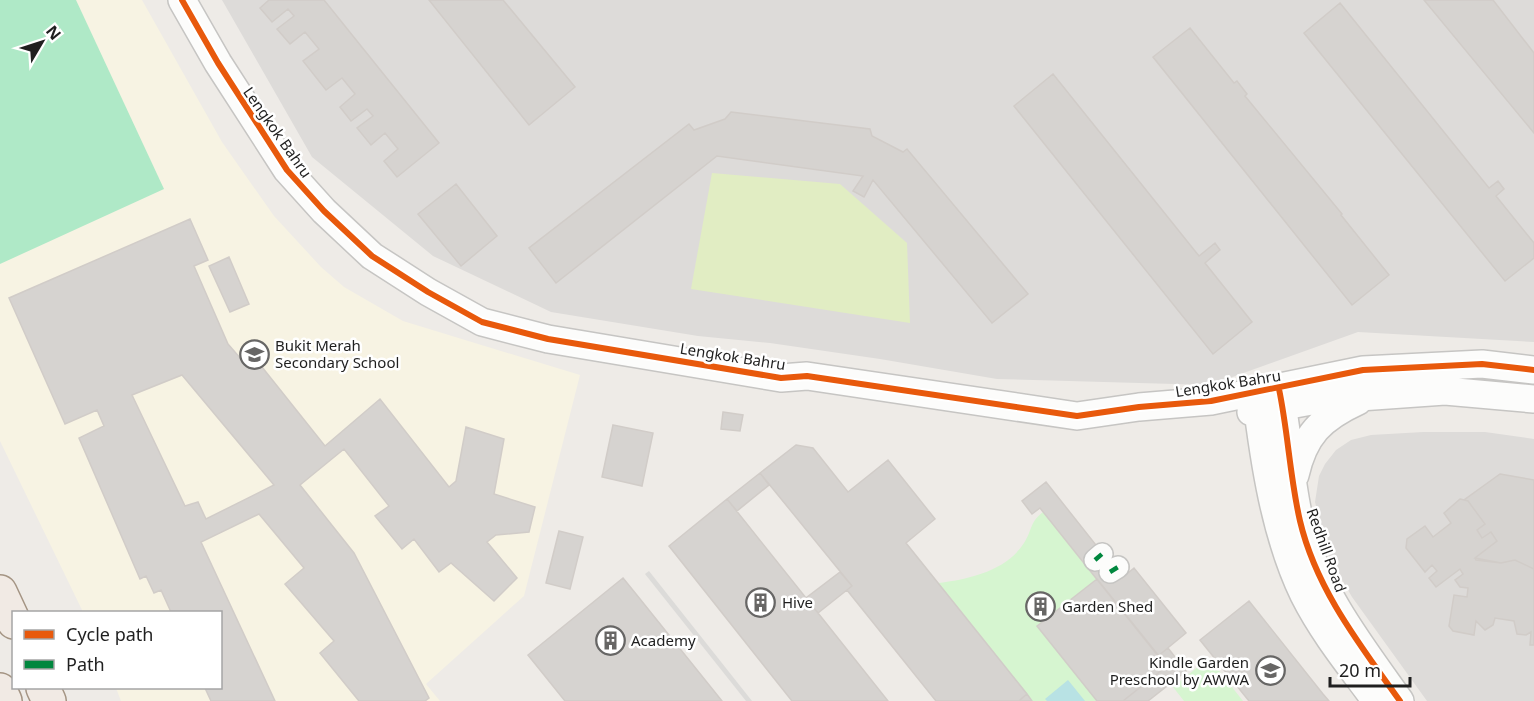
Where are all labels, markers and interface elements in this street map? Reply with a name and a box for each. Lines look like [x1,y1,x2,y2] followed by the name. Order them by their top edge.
[12,12,72,72] north arrow
[41,21,66,45] text: N
[239,83,317,181] street label: Lengkok Bahru
[275,335,399,372] place label: Bukit Merah Secondary School
[238,338,270,370] school or university icon: Bukit Merah Secondary School
[679,338,787,374] street label: Lengkok Bahru
[1174,365,1282,401] street label: Lengkok Bahru
[1303,505,1351,595] street label: Redhill Road
[745,586,777,618] building icon: Hive
[1025,590,1057,622] building icon: Garden Shed
[782,592,813,612] place label: Hive
[1062,596,1153,616] place label: Garden Shed
[12,611,222,689] legend
[66,622,153,646] text: Cycle path
[594,624,626,656] building icon: Academy
[631,630,696,650] place label: Academy
[1330,650,1410,688] scale bar
[66,652,105,676] text: Path
[1110,652,1249,689] place label: Kindle Garden Preschool by AWWA
[1254,655,1286,687] school or university icon: Kindle Garden Preschool by AWWA
[1339,658,1381,682] text: 20 m

